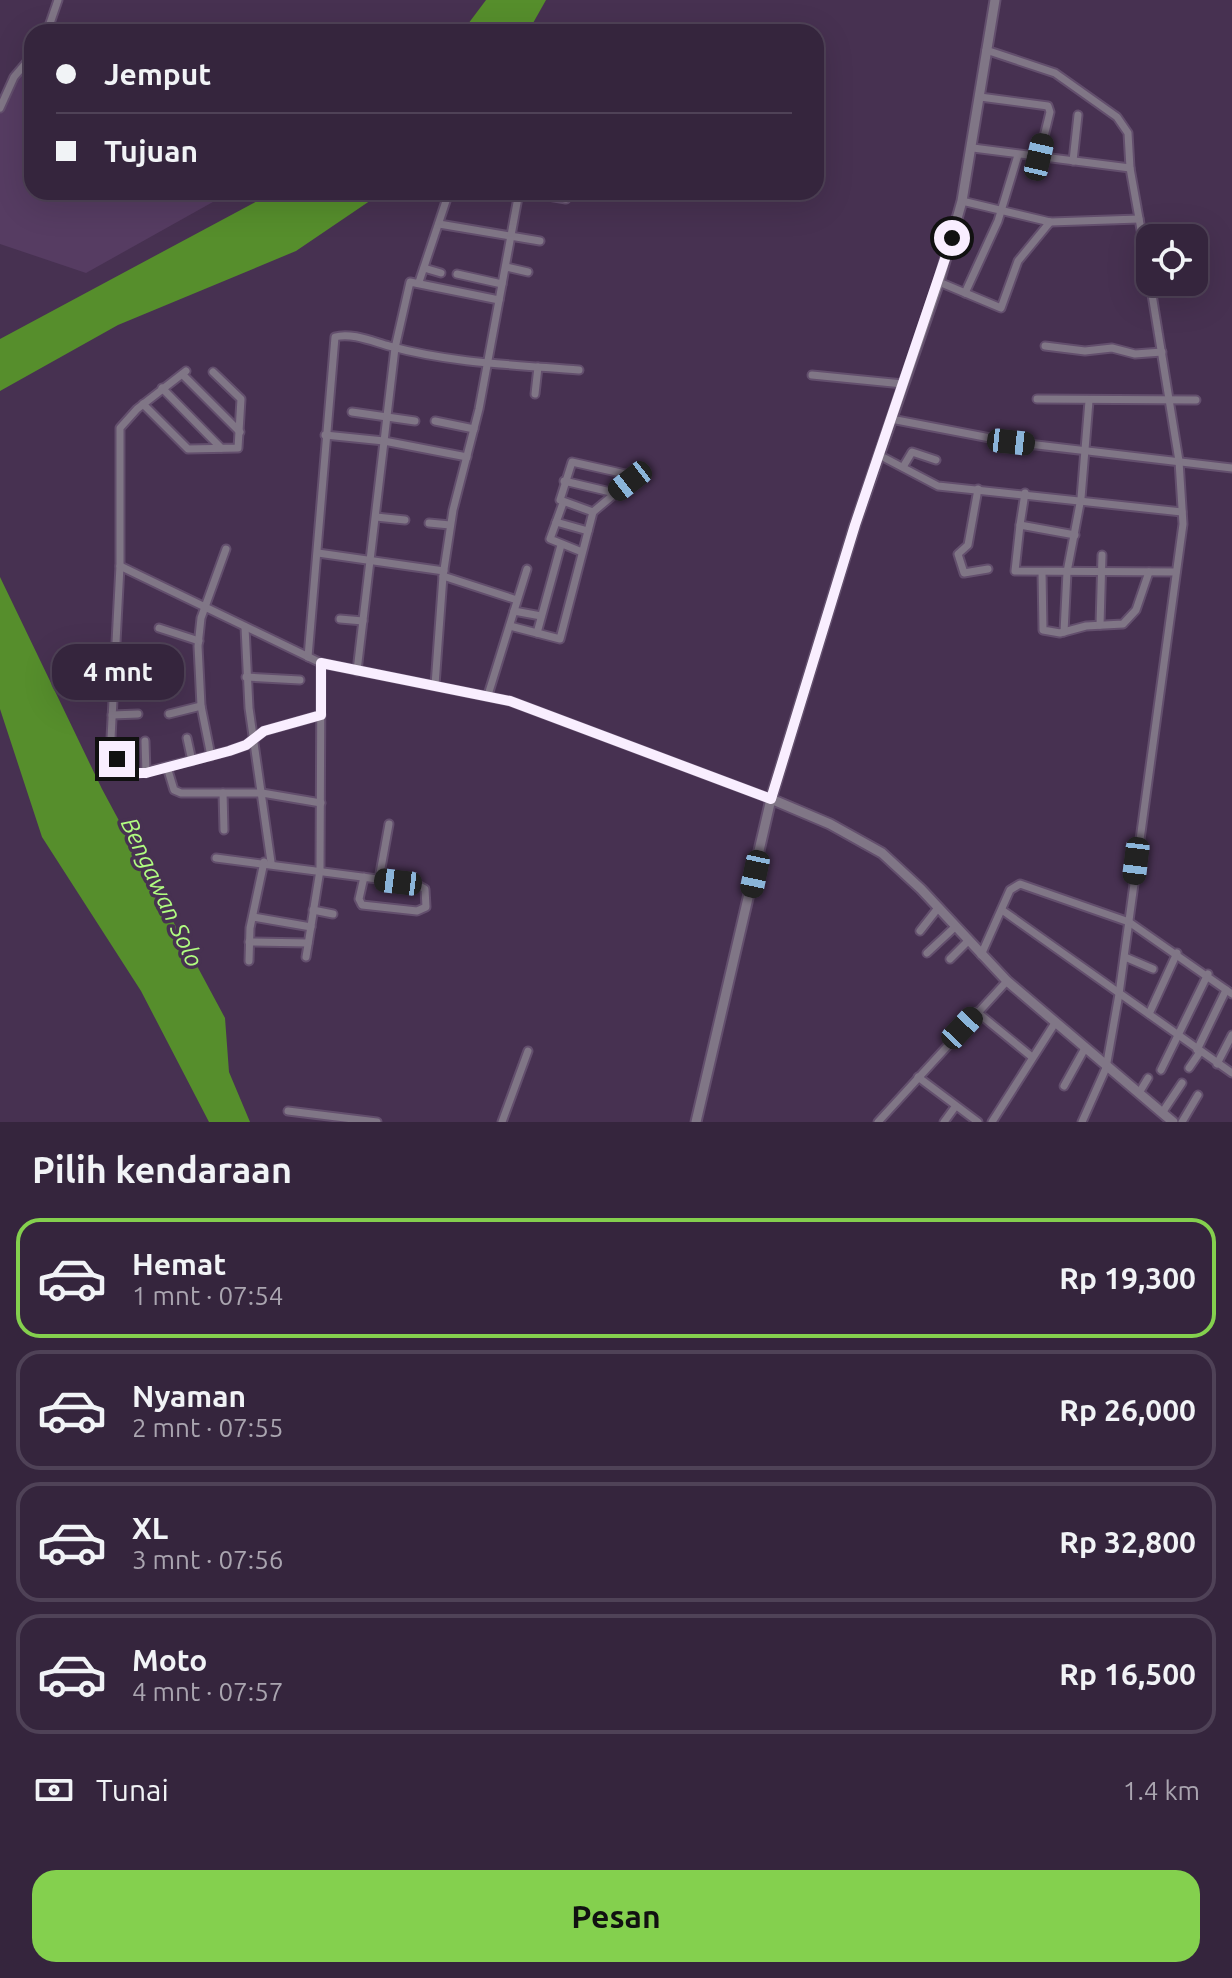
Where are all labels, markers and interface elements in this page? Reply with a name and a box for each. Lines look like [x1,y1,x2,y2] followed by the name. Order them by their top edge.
[104,57,211,91] text: Jemput
[1022,131,1056,183] car
[104,134,198,168] text: Tujuan
[934,220,970,256] route start
[1136,224,1208,296] map controls
[1136,224,1208,296] button: locate
[986,428,1036,456] car
[604,457,656,505] car
[51,643,183,699] callout: 4 mnt
[83,657,153,686] text: 4 mnt
[99,741,135,777] route end
[116,813,208,971] water label: Bengawan Solo
[1121,836,1151,886] car
[738,848,772,900] car
[373,867,423,897] car
[937,1002,987,1054] car
[32,1149,292,1190] text: Pilih kendaraan
[36,1242,108,1314] icon: car
[132,1247,226,1281] text: Hemat
[1059,1261,1196,1295] text: Rp 19,300
[132,1281,283,1310] text: 1 mnt · 07:54
[36,1374,108,1446] icon: car
[132,1379,246,1413] text: Nyaman
[1059,1393,1196,1427] text: Rp 26,000
[132,1413,283,1442] text: 2 mnt · 07:55
[36,1506,108,1578] icon: car
[132,1511,168,1545] text: XL
[1059,1525,1196,1559] text: Rp 32,800
[132,1545,283,1574] text: 3 mnt · 07:56
[36,1638,108,1710] icon: car
[132,1643,207,1677] text: Moto
[1059,1657,1196,1691] text: Rp 16,500
[132,1677,283,1706] text: 4 mnt · 07:57
[32,1768,76,1812] icon: cash
[96,1773,169,1807] text: Tunai
[1123,1776,1200,1805] text: 1.4 km
[32,1870,1200,1962] button: Pesan

